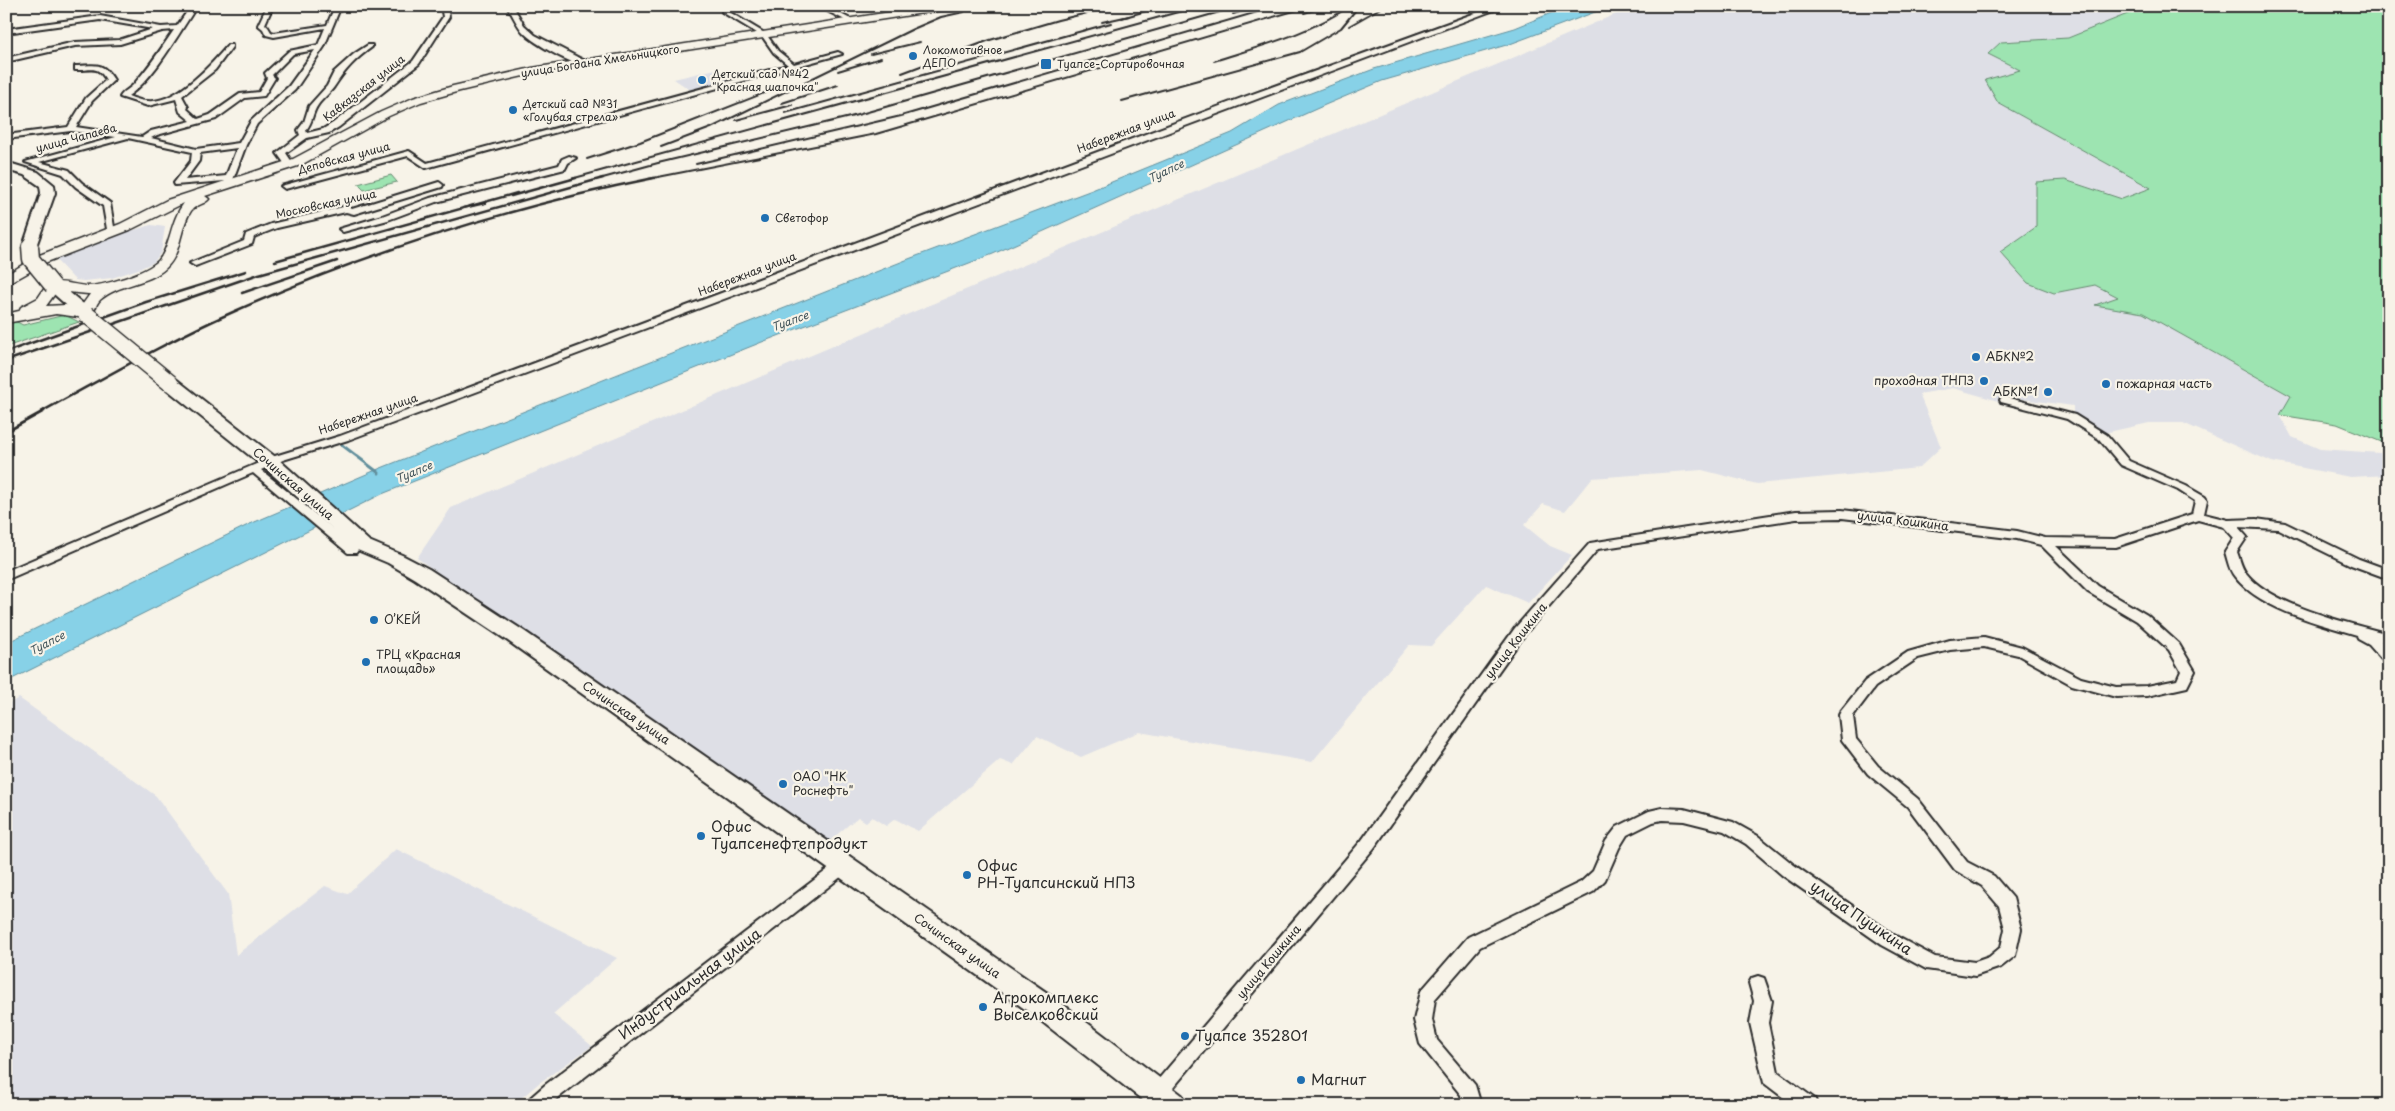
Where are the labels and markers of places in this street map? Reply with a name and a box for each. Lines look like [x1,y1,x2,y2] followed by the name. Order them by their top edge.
[922,41,1003,71] place label: Локомотивное ДЕПО
[907,50,919,62] marker: Локомотивное ДЕПО
[1057,55,1185,72] place label: Туапсе-Сортировочная
[1039,57,1053,71] marker: Туапсе-Сортировочная
[711,65,818,95] place label: Детский сад №42 "Красная шапочка"
[696,74,708,86] marker: Детский сад №42 "Красная шапочка"
[522,95,618,125] place label: Детский сад №31 «Голубая стрела»
[507,104,519,116] marker: Детский сад №31 «Голубая стрела»
[775,209,828,226] place label: Светофор
[759,212,771,224] marker: Светофор
[1986,347,2034,365] place label: АБК№2
[1970,351,1982,363] marker: АБК№2
[1874,371,1974,389] place label: проходная ТНПЗ
[2116,374,2212,392] place label: пожарная часть
[1978,375,1990,387] marker: проходная ТНПЗ
[2100,378,2112,390] marker: пожарная часть
[1993,382,2038,400] place label: АБК№1
[2042,386,2054,398] marker: АБК№1
[384,610,421,628] place label: О’КЕЙ
[368,614,380,626] marker: О’КЕЙ
[376,645,461,677] place label: ТРЦ «Красная площадь»
[360,656,372,668] marker: ТРЦ «Красная площадь»
[793,767,853,799] place label: ОАО "НК Роснефть"
[777,778,789,790] marker: ОАО "НК Роснефть"
[711,814,868,854] place label: Офис Туапсенефтепродукт
[695,830,707,842] marker: Офис Туапсенефтепродукт
[977,853,1136,893] place label: Офис РН-Туапсинский НПЗ
[961,869,973,881] marker: Офис РН-Туапсинский НПЗ
[993,985,1099,1025] place label: Агрокомплекс Выселковский
[977,1001,989,1013] marker: Агрокомплекс Выселковский
[1195,1023,1308,1046] place label: Туапсе 352801
[1179,1030,1191,1042] marker: Туапсе 352801
[1311,1067,1366,1090] place label: Магнит
[1295,1074,1307,1086] marker: Магнит

